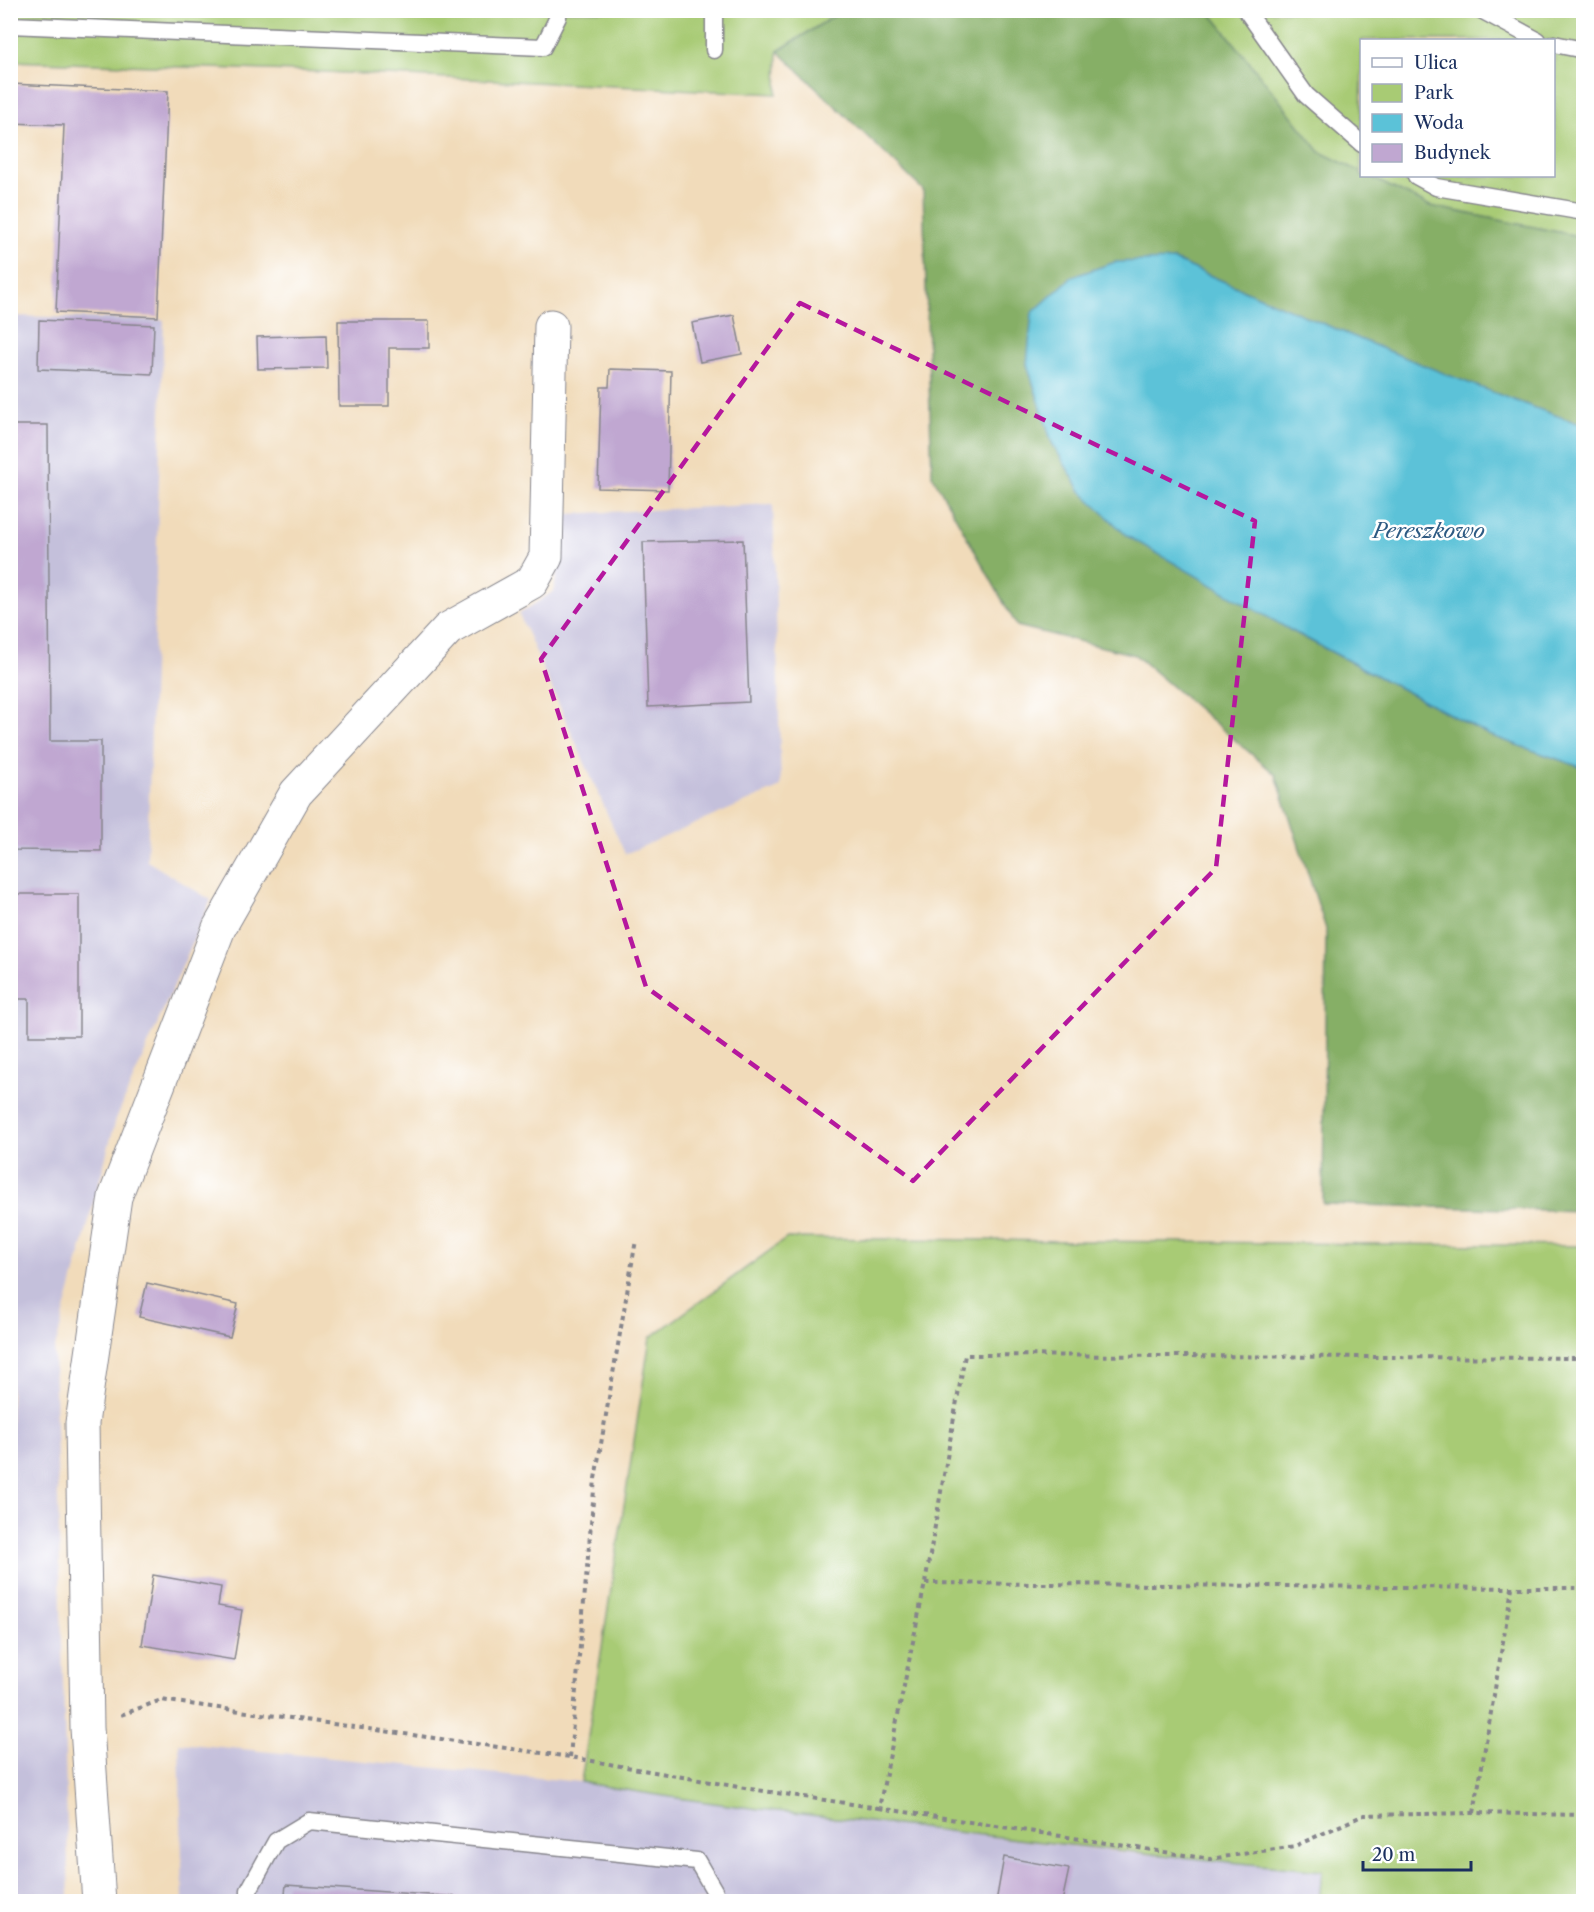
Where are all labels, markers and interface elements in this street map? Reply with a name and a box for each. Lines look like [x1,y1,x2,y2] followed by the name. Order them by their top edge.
[1360,39,1555,177] legend
[1414,52,1458,74] text: Ulica
[1414,82,1455,104] text: Park
[1413,112,1464,134] text: Woda
[1414,142,1492,164] text: Budynek
[1371,518,1485,543] water label: Pereszkowo
[1363,1834,1471,1872] scale bar
[1372,1844,1416,1866] text: 20 m

